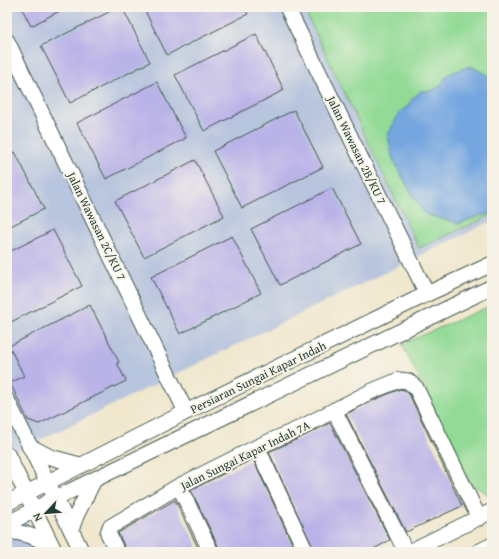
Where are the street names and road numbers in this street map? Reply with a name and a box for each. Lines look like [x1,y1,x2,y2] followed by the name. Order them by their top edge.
[322,91,391,207] street label: Jalan Wawasan 2B/KU 7
[63,167,131,283] street label: Jalan Wawasan 2C/KU 7
[187,337,329,417] street label: Persiaran Sungai Kapar Indah
[176,416,313,495] street label: Jalan Sungai Kapar Indah 7A

